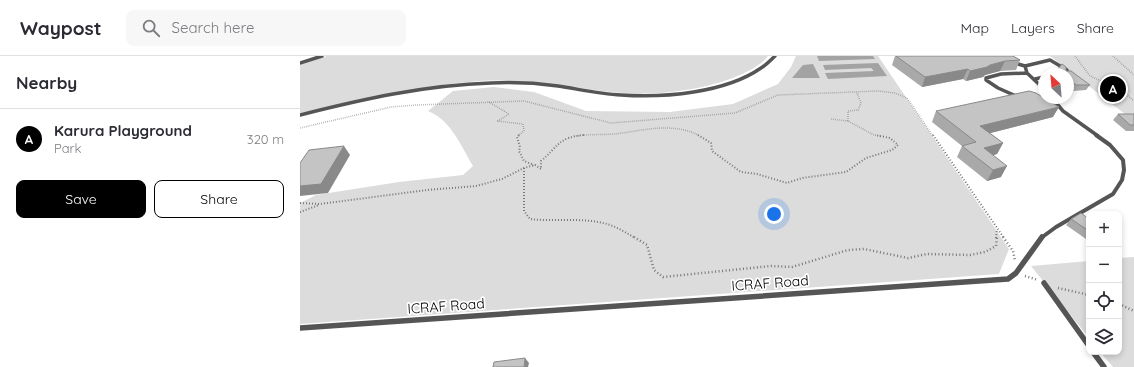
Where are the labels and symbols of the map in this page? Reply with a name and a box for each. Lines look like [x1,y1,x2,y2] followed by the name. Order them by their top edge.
[1038,68,1074,104] north arrow
[1100,74,1126,104] pin: A
[764,204,784,224] your location
[731,271,809,295] street label: ICRAF Road
[407,294,485,318] street label: ICRAF Road

